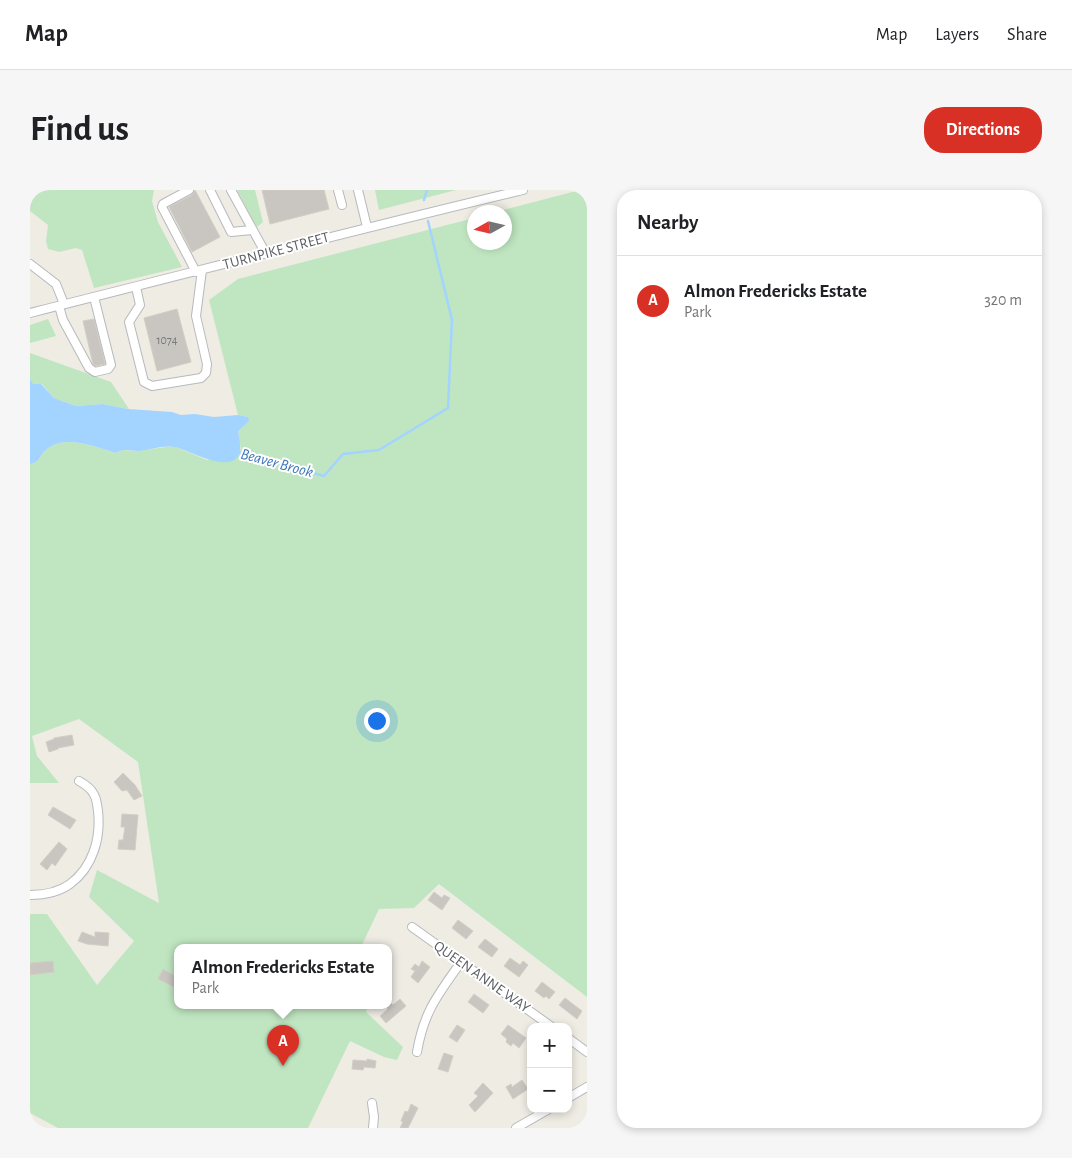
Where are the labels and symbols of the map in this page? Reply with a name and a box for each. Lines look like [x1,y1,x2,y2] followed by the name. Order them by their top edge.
[467,205,512,250] north arrow
[221,229,331,272] street label: TURNPIKE STREET
[156,334,178,346] house number: 1074
[239,446,315,480] water label: Beaver Brook
[364,708,390,734] your location
[431,938,533,1016] street label: QUEEN ANNE WAY
[267,1025,299,1066] pin: A

